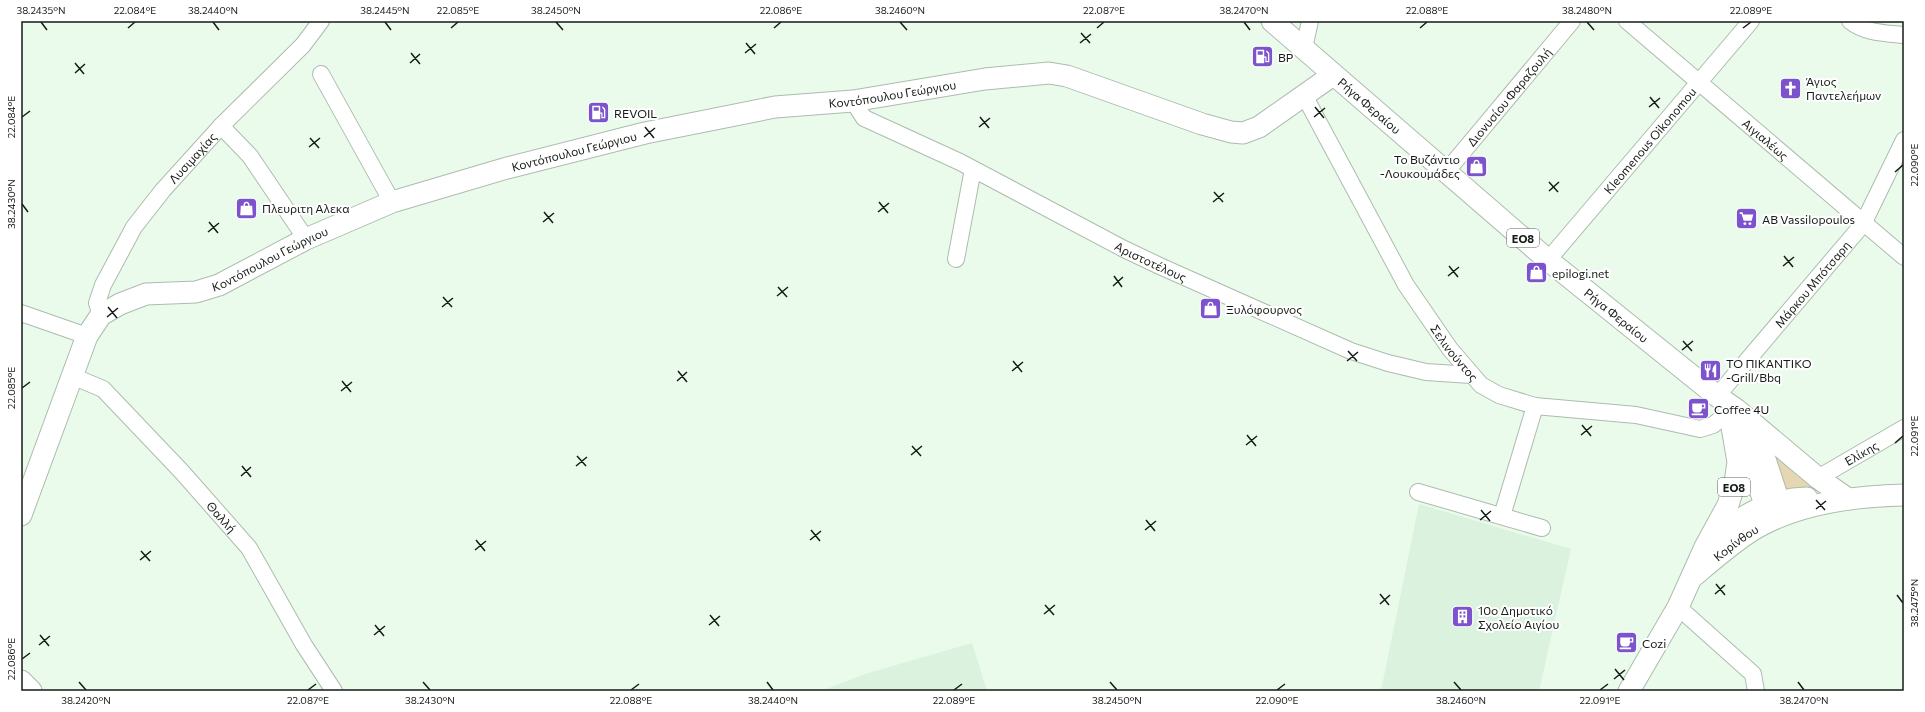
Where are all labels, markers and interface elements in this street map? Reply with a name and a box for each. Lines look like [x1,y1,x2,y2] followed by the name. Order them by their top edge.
[16,4,66,16] text: 38.2435°N
[114,4,156,16] text: 22.084°E
[188,4,238,16] text: 38.2440°N
[360,4,410,16] text: 38.2445°N
[437,4,479,16] text: 22.085°E
[531,4,581,16] text: 38.2450°N
[760,4,802,16] text: 22.086°E
[875,4,925,16] text: 38.2460°N
[1083,4,1125,16] text: 22.087°E
[1219,4,1269,16] text: 38.2470°N
[1406,4,1448,16] text: 22.088°E
[1562,4,1612,16] text: 38.2480°N
[1730,4,1772,16] text: 22.089°E
[1249,44,1275,70] fuel station icon: BP
[1464,45,1554,149] street label: Διονυσίου Φαραζουλή
[1278,50,1294,64] place label: BP
[1805,74,1881,102] place label: Άγιος Παντελεήμων
[1335,75,1404,136] street label: Ρήγα Φεραίου
[1777,75,1803,101] church icon: Άγιος Παντελεήμων
[828,77,957,110] street label: Κοντόπουλου Γεώργιου
[1601,84,1699,196] street label: Kleomenous Oikonomou
[5,96,17,138] text: 22.084°E
[585,100,611,126] fuel station icon: REVOIL
[614,106,657,120] place label: REVOIL
[1740,116,1791,163] street label: Αιγιαλέως
[510,128,638,174] street label: Κοντόπουλου Γεώργιου
[166,129,219,186] street label: Λυσιμαχίας
[1908,143,1920,187] text: 22.090°E
[1380,152,1460,180] place label: Το Βυζάντιο -Λουκουμάδες
[1463,153,1489,179] shop icon: Το Βυζάντιο -Λουκουμάδες
[5,179,17,229] text: 38.2430°N
[234,195,260,221] shop icon: Πλευριτη Αλεκα
[262,201,350,215] place label: Πλευριτη Αλεκα
[1733,206,1759,232] supermarket icon: AB Vassilopoulos
[1762,212,1855,226] place label: AB Vassilopoulos
[210,223,330,294] street label: Κοντόπουλου Γεώργιου
[1507,229,1539,247] road number: ΕΟ8
[1772,238,1853,330] street label: Μάρκου Μπότσαρη
[1113,239,1189,284] street label: Αριστοτέλους
[1524,260,1550,286] shop icon: epilogi.net
[1552,266,1609,280] place label: epilogi.net
[1582,285,1652,345] street label: Ρήγα Φεραίου
[1197,296,1223,322] shop icon: Ξυλόφουρνος
[1226,302,1302,316] place label: Ξυλόφουρνος
[1428,322,1481,384] street label: Σελινούντος
[1726,356,1812,384] place label: ΤΟ ΠΙΚΑΝΤΙΚΟ -Grill/Bbq
[1697,357,1723,383] restaurant icon: ΤΟ ΠΙΚΑΝΤΙΚΟ -Grill/Bbq
[5,367,17,409] text: 22.085°E
[1686,396,1712,422] cafe icon: Coffee 4U
[1714,402,1769,416] place label: Coffee 4U
[1908,416,1920,456] text: 22.091°E
[1842,438,1881,468] street label: Ελίκης
[1718,478,1750,496] road number: ΕΟ8
[204,498,239,535] street label: Θαλλή
[1710,521,1761,564] street label: Κορίνθου
[1908,579,1920,627] text: 38.2475°N
[1478,603,1559,631] place label: 10o Δημοτικό Σχολείο Αιγίου
[1449,604,1475,630] building icon: 10o Δημοτικό Σχολείο Αιγίου
[1614,630,1640,656] cafe icon: Cozi
[1642,636,1666,650] place label: Cozi
[5,638,17,680] text: 22.086°E
[61,694,111,706] text: 38.2420°N
[287,694,329,706] text: 22.087°E
[405,694,455,706] text: 38.2430°N
[610,694,652,706] text: 22.088°E
[748,694,798,706] text: 38.2440°N
[933,694,975,706] text: 22.089°E
[1092,694,1142,706] text: 38.2450°N
[1255,694,1299,706] text: 22.090°E
[1436,694,1486,706] text: 38.2460°N
[1580,694,1620,706] text: 22.091°E
[1779,694,1829,706] text: 38.2470°N

